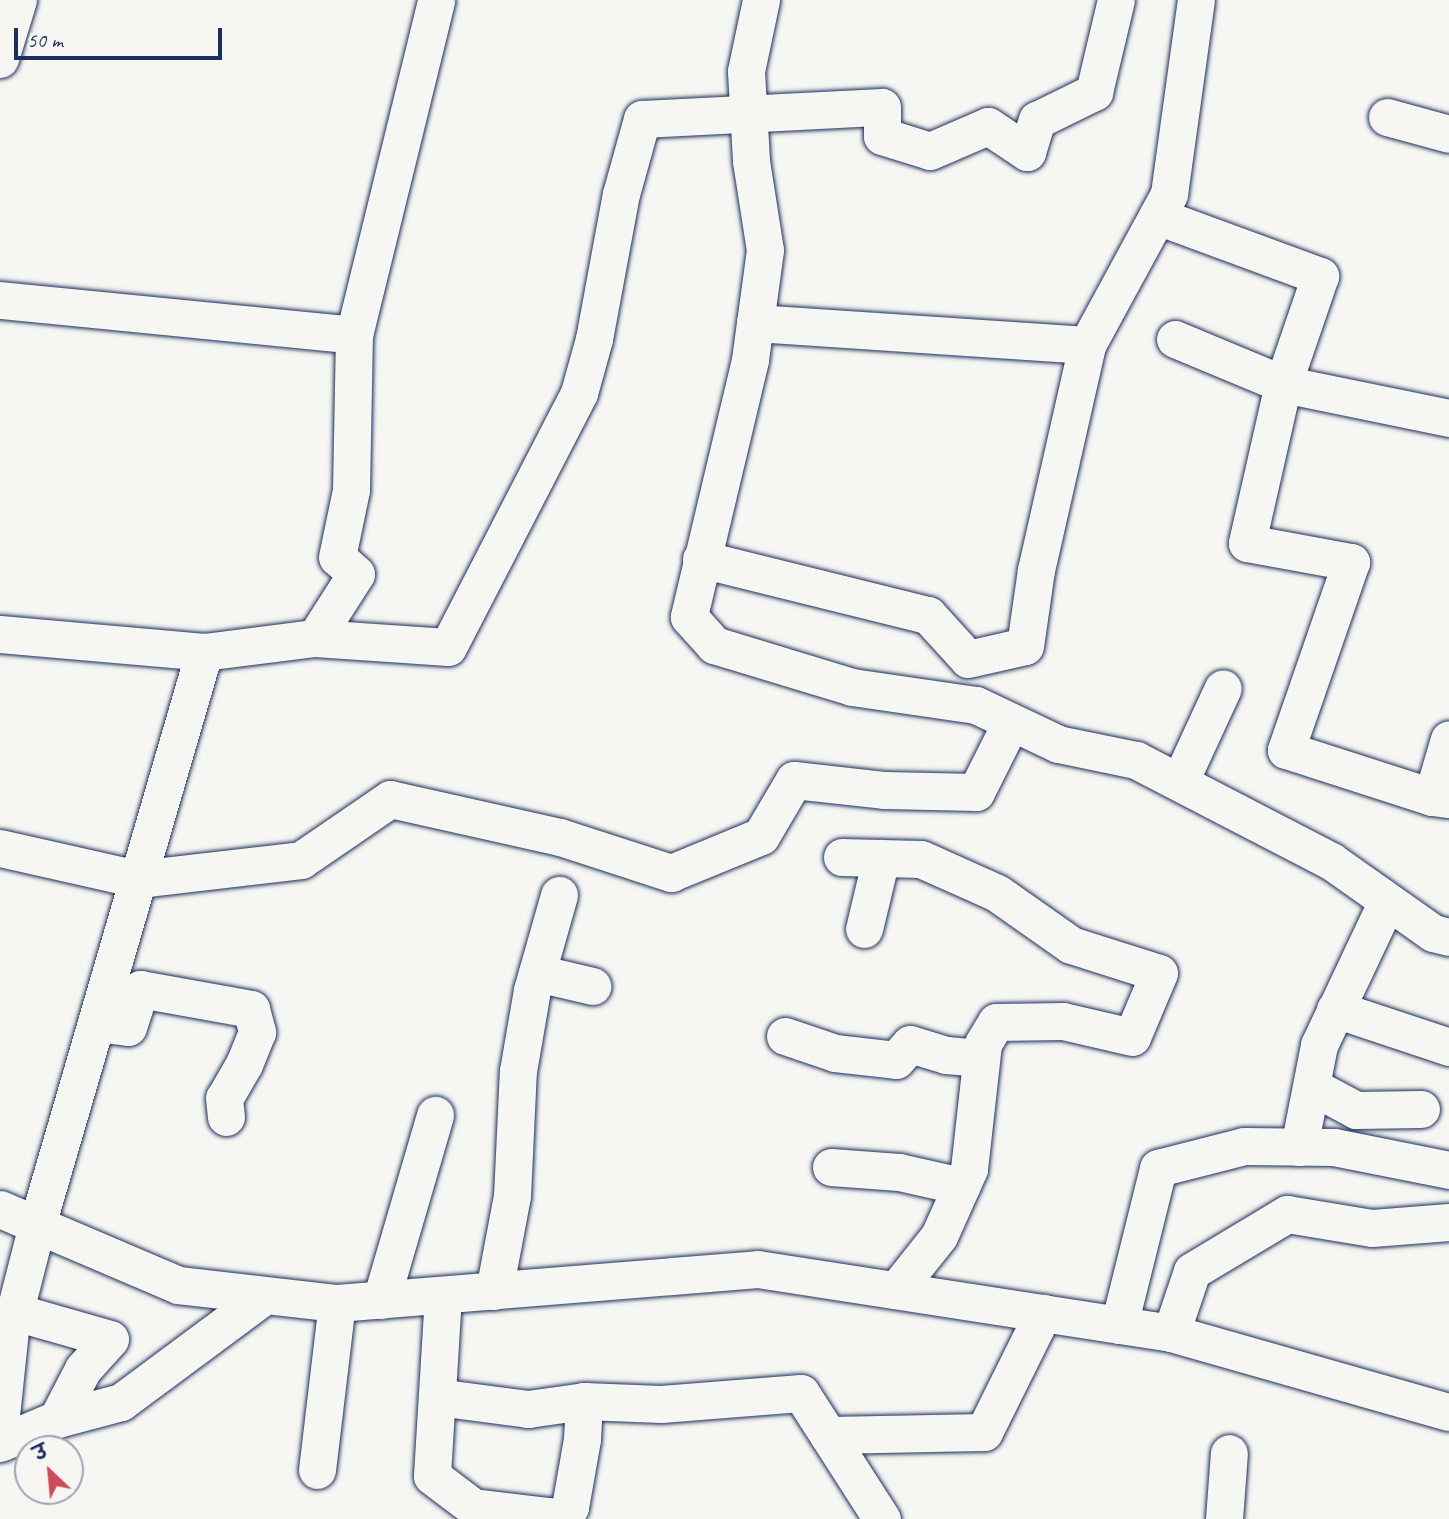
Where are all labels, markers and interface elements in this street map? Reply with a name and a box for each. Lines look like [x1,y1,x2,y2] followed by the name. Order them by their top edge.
[18,14,226,58] scale bar
[27,27,63,53] text: 50 m
[14,1435,84,1505] north arrow
[30,1439,52,1466] text: उ

